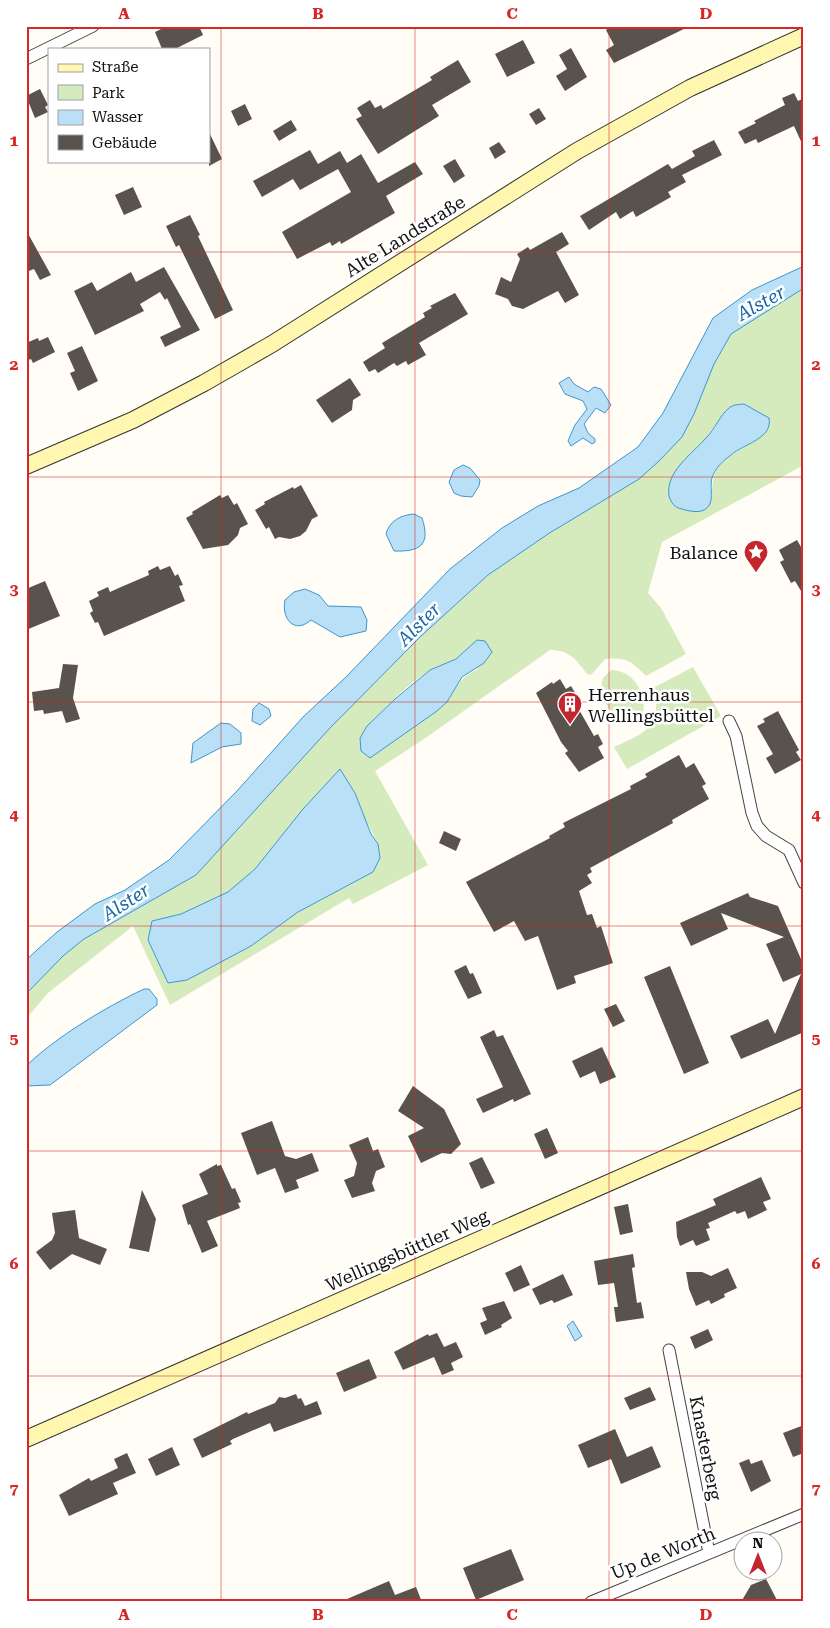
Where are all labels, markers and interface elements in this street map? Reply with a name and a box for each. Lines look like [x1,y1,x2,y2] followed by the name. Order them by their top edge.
[118,4,130,23] text: A
[312,4,324,23] text: B
[506,4,518,23] text: C
[700,4,713,23] text: D
[48,48,210,162] legend
[92,58,139,76] text: Straße
[92,84,126,102] text: Park
[92,108,143,126] text: Wasser
[10,131,19,150] text: 1
[812,131,821,150] text: 1
[92,134,157,152] text: Gebäude
[341,191,469,281] street label: Alte Landstraße
[732,280,789,326] water label: Alster
[10,355,19,374] text: 2
[812,355,821,374] text: 2
[743,539,769,573] place icon: Balance
[669,542,738,563] place label: Balance
[10,580,19,599] text: 3
[812,580,821,599] text: 3
[392,598,445,651] water label: Alster
[588,684,714,726] place label: Herrenhaus Wellingsbüttel
[557,691,583,725] building icon: Herrenhaus Wellingsbüttel
[10,805,19,824] text: 4
[812,805,821,824] text: 4
[97,878,154,926] water label: Alster
[10,1029,19,1048] text: 5
[812,1029,821,1048] text: 5
[322,1204,492,1295] street label: Wellingsbüttler Weg
[10,1254,19,1273] text: 6
[812,1254,821,1273] text: 6
[686,1394,727,1503] street label: Knasterberg
[10,1479,19,1498] text: 7
[812,1479,821,1498] text: 7
[608,1522,719,1584] street label: Up de Worth
[732,1530,782,1580] north arrow
[753,1535,764,1551] text: N
[118,1605,130,1624] text: A
[312,1605,324,1624] text: B
[506,1605,518,1624] text: C
[700,1605,713,1624] text: D

